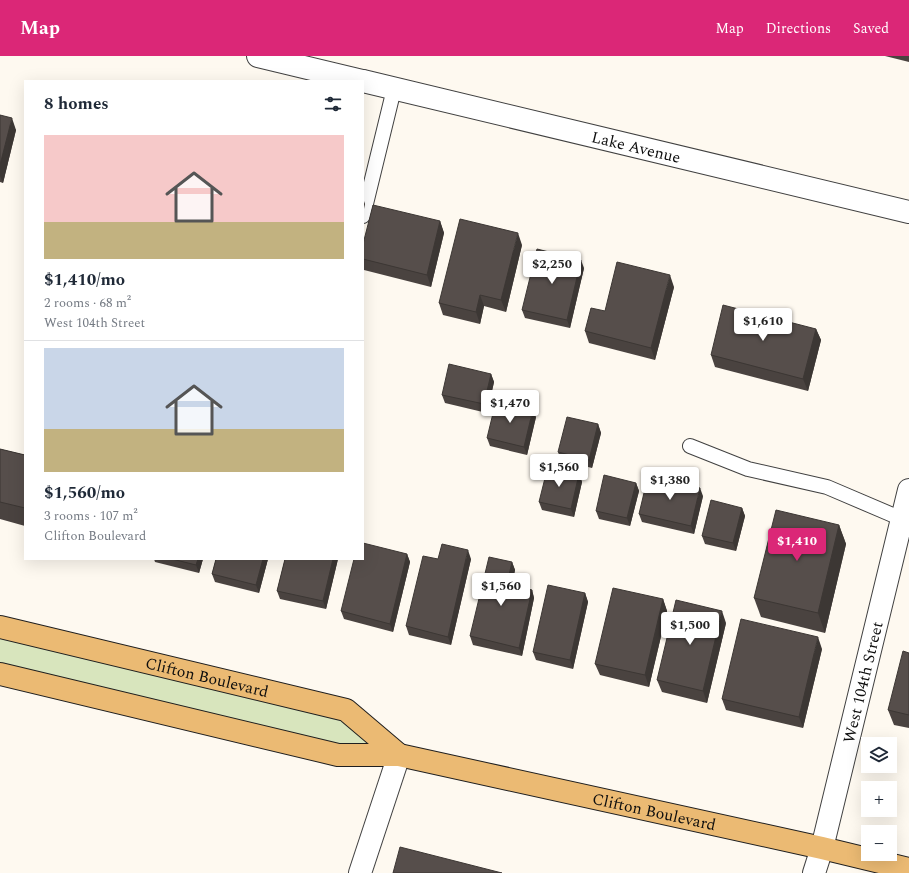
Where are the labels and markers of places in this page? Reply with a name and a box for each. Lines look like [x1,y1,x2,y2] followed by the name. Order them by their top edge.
[519,251,585,285] pin: $2,250
[730,308,796,342] pin: $1,610
[477,390,543,424] pin: $1,470
[526,454,592,488] pin: $1,560
[637,467,703,501] pin: $1,380
[764,528,830,562] pin: $1,410
[468,573,534,607] pin: $1,560
[657,612,723,646] pin: $1,500

